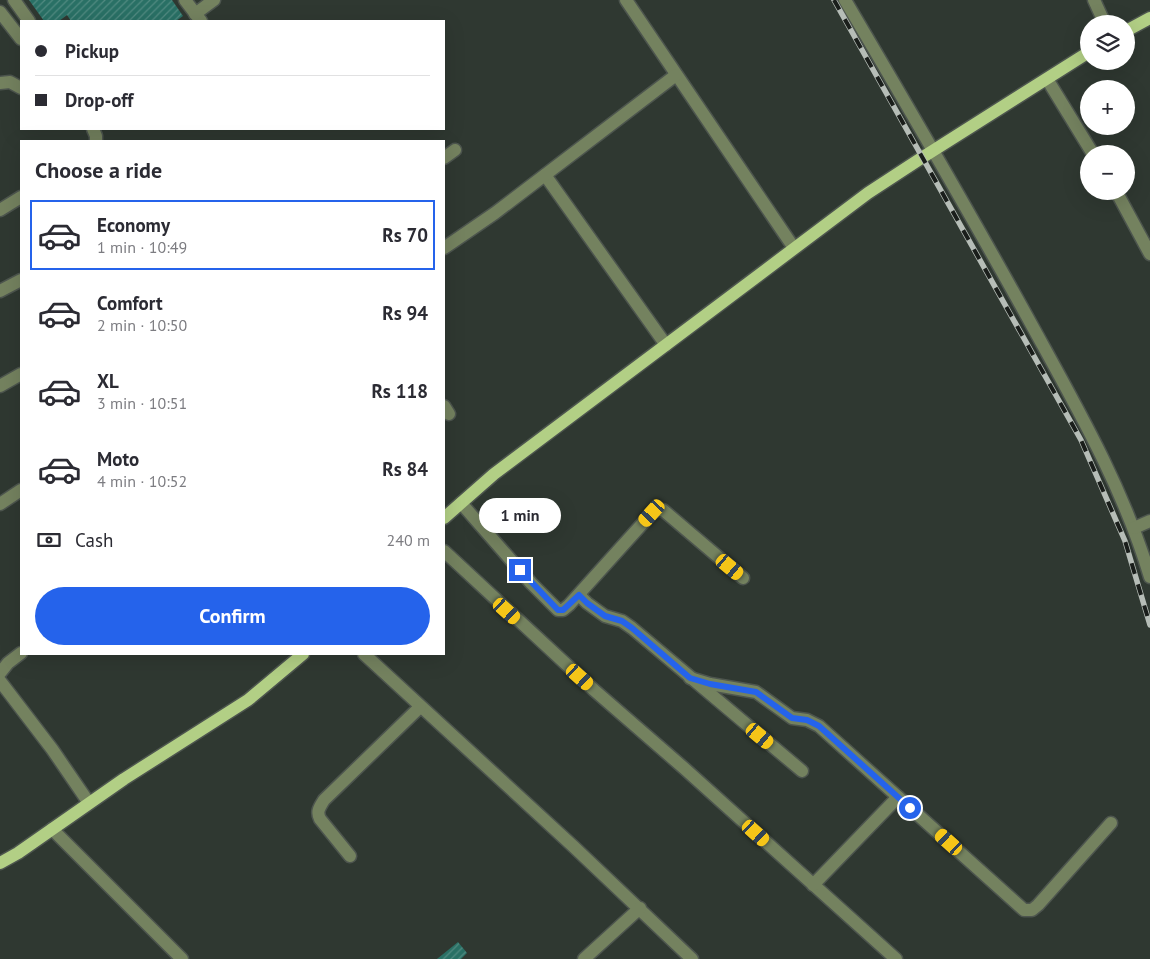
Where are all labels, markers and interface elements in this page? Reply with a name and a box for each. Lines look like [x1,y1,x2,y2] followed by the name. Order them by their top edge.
[1080,15,1135,200] map controls
[1080,15,1135,70] button: layers
[65,39,119,63] text: Pickup
[1080,80,1135,135] button: +
[65,88,133,112] text: Drop-off
[1080,145,1135,200] button: −
[35,156,162,184] text: Choose a ride
[37,213,82,258] icon: car
[97,213,170,237] text: Economy
[382,223,428,247] text: Rs 70
[97,237,187,257] text: 1 min · 10:49
[37,291,82,336] icon: car
[97,291,163,315] text: Comfort
[382,301,428,325] text: Rs 94
[97,315,187,335] text: 2 min · 10:50
[37,369,82,414] icon: car
[97,369,119,393] text: XL
[371,379,428,403] text: Rs 118
[97,393,187,413] text: 3 min · 10:51
[37,447,82,492] icon: car
[97,447,139,471] text: Moto
[382,457,428,481] text: Rs 84
[97,471,187,491] text: 4 min · 10:52
[636,497,667,529] car
[479,498,561,532] callout: 1 min
[500,505,540,525] text: 1 min
[35,526,63,554] icon: cash
[75,528,113,552] text: Cash
[387,530,430,550] text: 240 m
[713,552,746,582] car
[509,559,531,581] route end
[35,587,430,645] button: Confirm
[490,595,523,627] car
[563,661,596,693] car
[743,721,776,751] car
[899,797,921,819] route start
[739,817,772,849] car
[932,826,965,858] car

